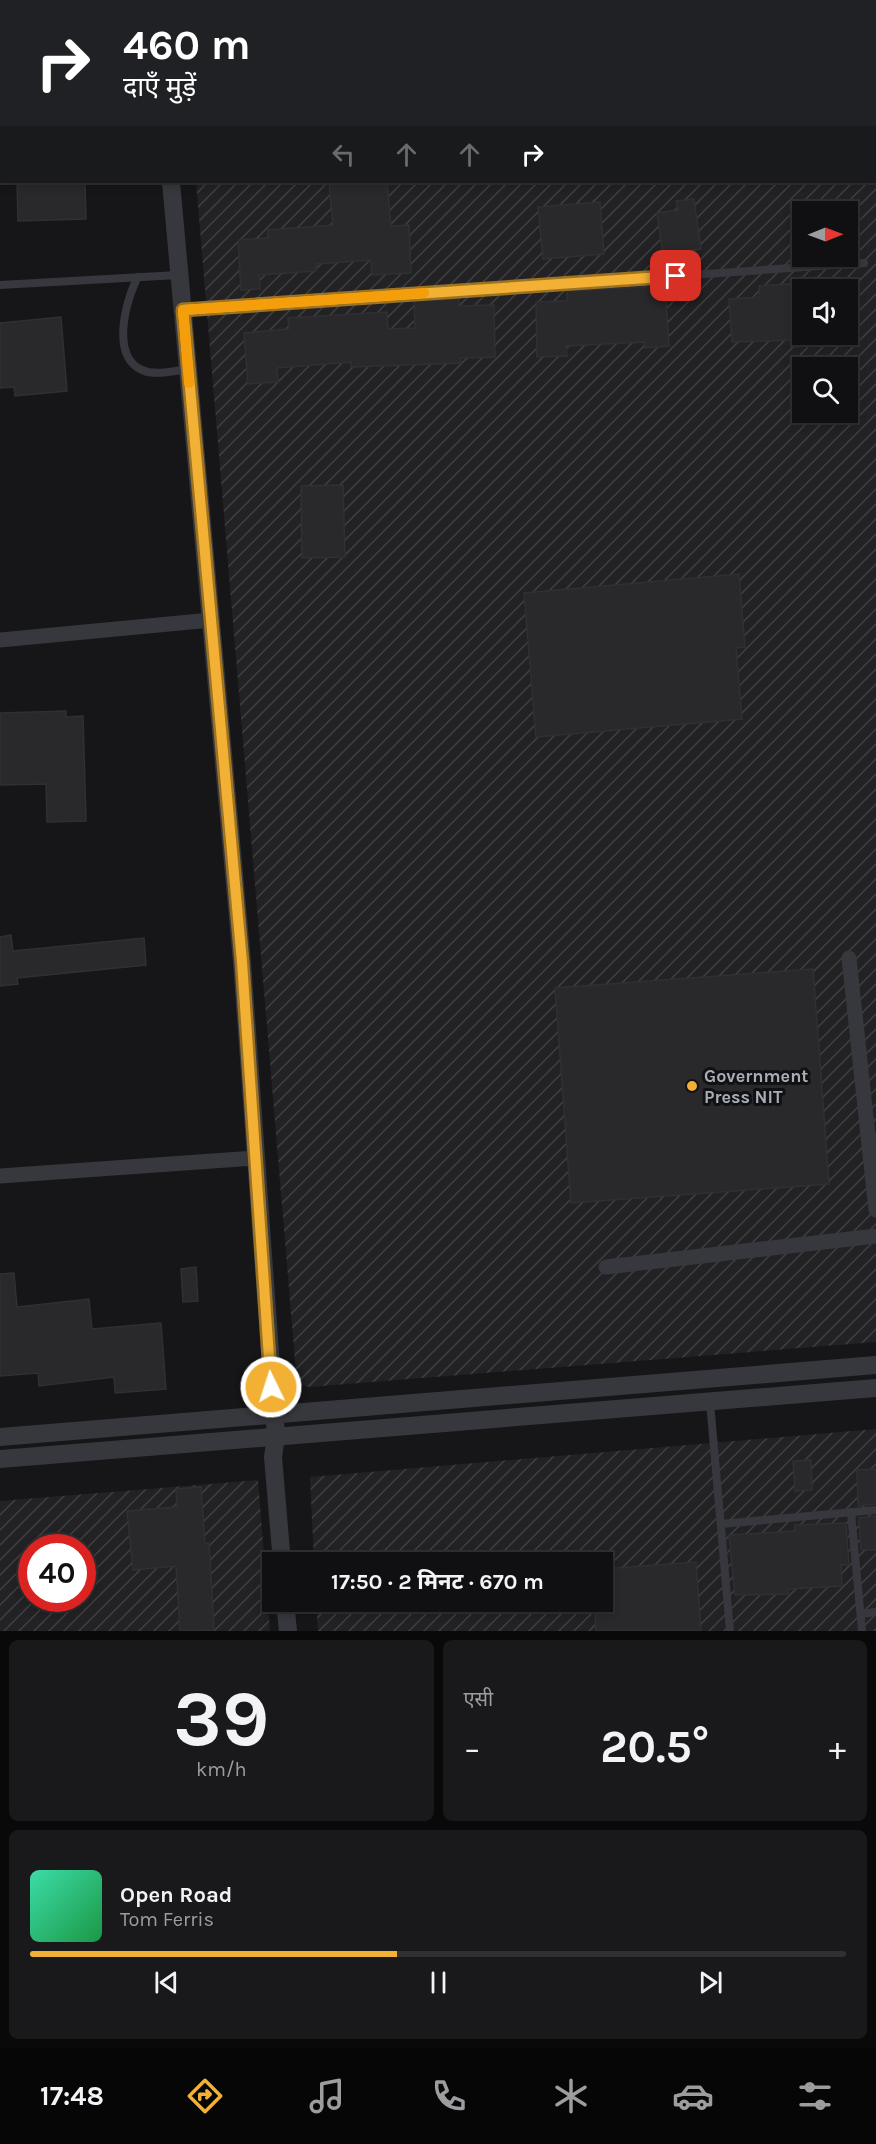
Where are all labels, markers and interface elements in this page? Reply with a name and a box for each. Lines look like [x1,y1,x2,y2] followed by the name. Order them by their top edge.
[123,20,251,70] text: 460 m
[24,24,102,102] icon: right
[123,71,196,103] text: दाएँ मुड़ें
[327,138,360,171] icon: left
[390,138,423,171] icon: ahead
[453,138,486,171] icon: ahead
[516,138,549,171] icon: right
[792,201,858,267] north arrow
[792,201,858,423] map controls
[650,250,701,301] pin
[659,259,692,292] icon: arrive
[792,279,858,345] button: sound
[792,357,858,423] button: search
[704,1065,808,1108] place label: Government Press NIT
[685,1079,699,1093] marker: Government Press NIT
[239,1355,303,1419] position arrow
[18,1534,96,1612] speed limit sign: 40
[331,1569,544,1595] text: 17:50 · 2 मिनट · 670 m
[173,1673,269,1765] text: 39
[464,1688,493,1711] text: एसी
[600,1721,709,1773] text: 20.5°
[464,1729,481,1767] text: −
[829,1729,846,1767] text: +
[196,1758,247,1781] text: km/h
[120,1882,232,1908] text: Open Road
[120,1908,214,1931] text: Tom Ferris
[150,1966,183,1999] icon: previous
[422,1966,455,1999] icon: pause
[694,1966,727,1999] icon: next
[184,2075,226,2117] icon: directions
[306,2075,348,2117] icon: music
[428,2075,470,2117] icon: phone
[550,2075,592,2117] icon: climate
[672,2075,714,2117] icon: car
[794,2075,836,2117] icon: filters
[40,2080,104,2112] text: 17:48

